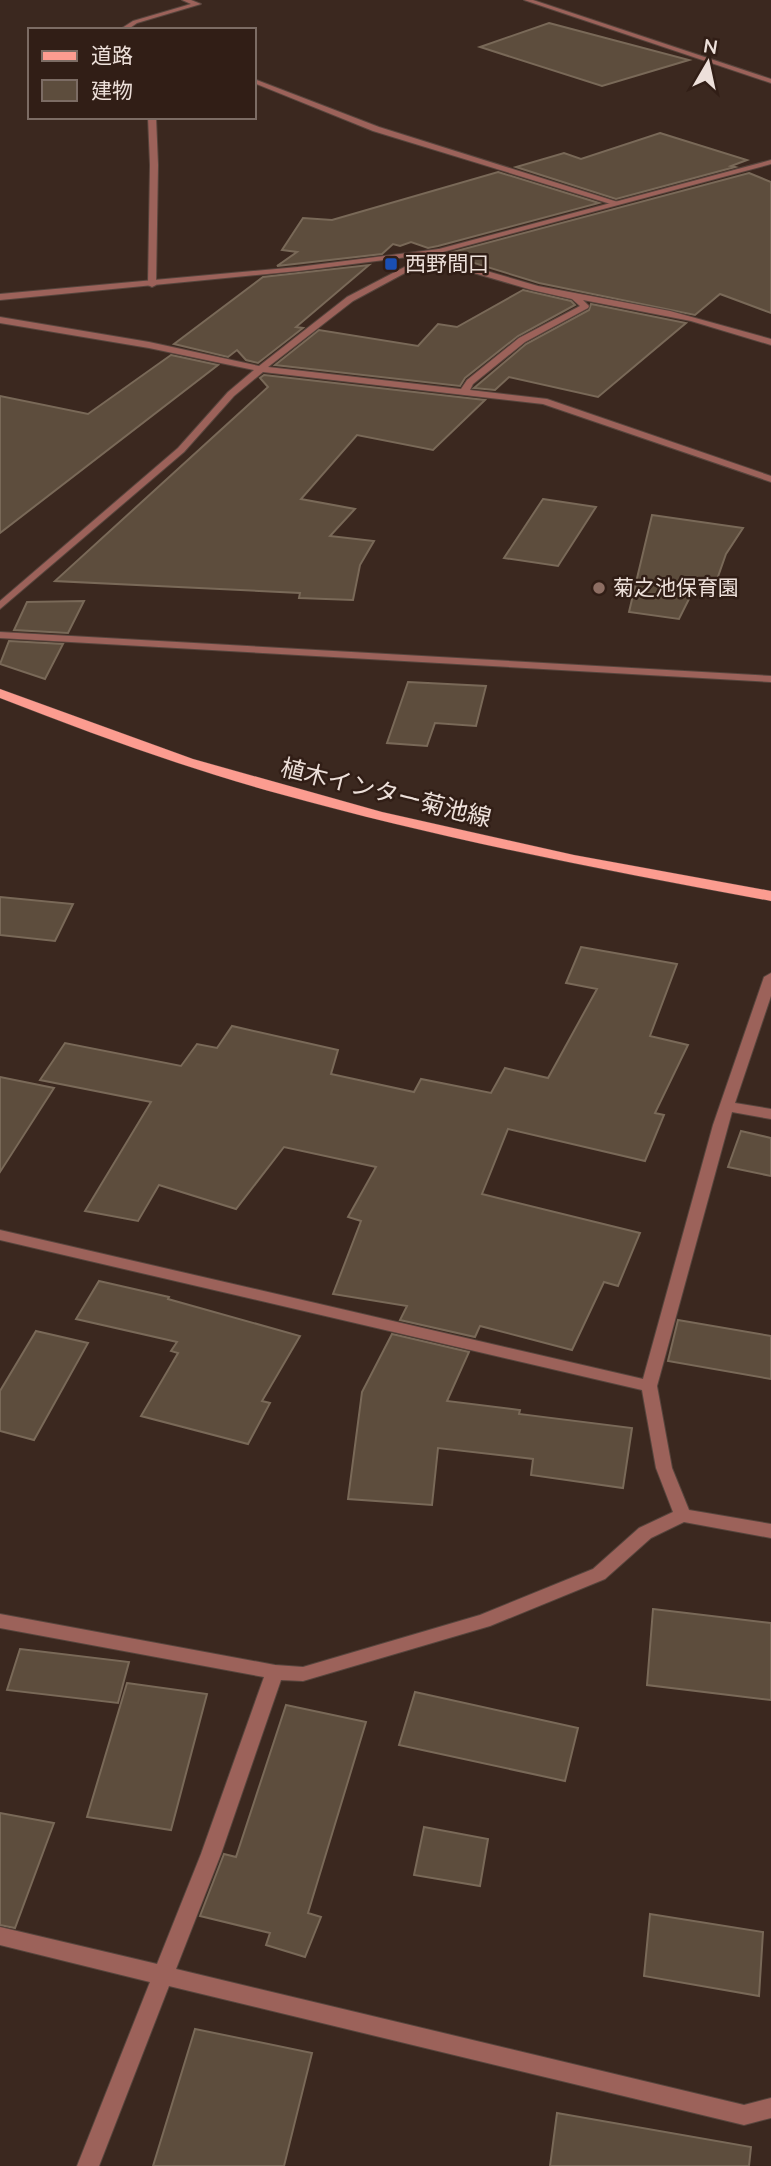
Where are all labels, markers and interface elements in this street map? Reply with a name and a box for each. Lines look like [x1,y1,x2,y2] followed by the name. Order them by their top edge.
[28,28,256,119] legend
[673,28,743,98] north arrow
[701,33,720,61] text: N
[91,42,133,70] text: 道路
[91,77,133,105] text: 建物
[405,250,489,278] place label: 西野間口
[383,256,399,272] marker: 西野間口
[613,574,739,602] place label: 菊之池保育園
[591,580,607,596] marker: 菊之池保育園
[277,751,495,835] street label: 植木インター菊池線

